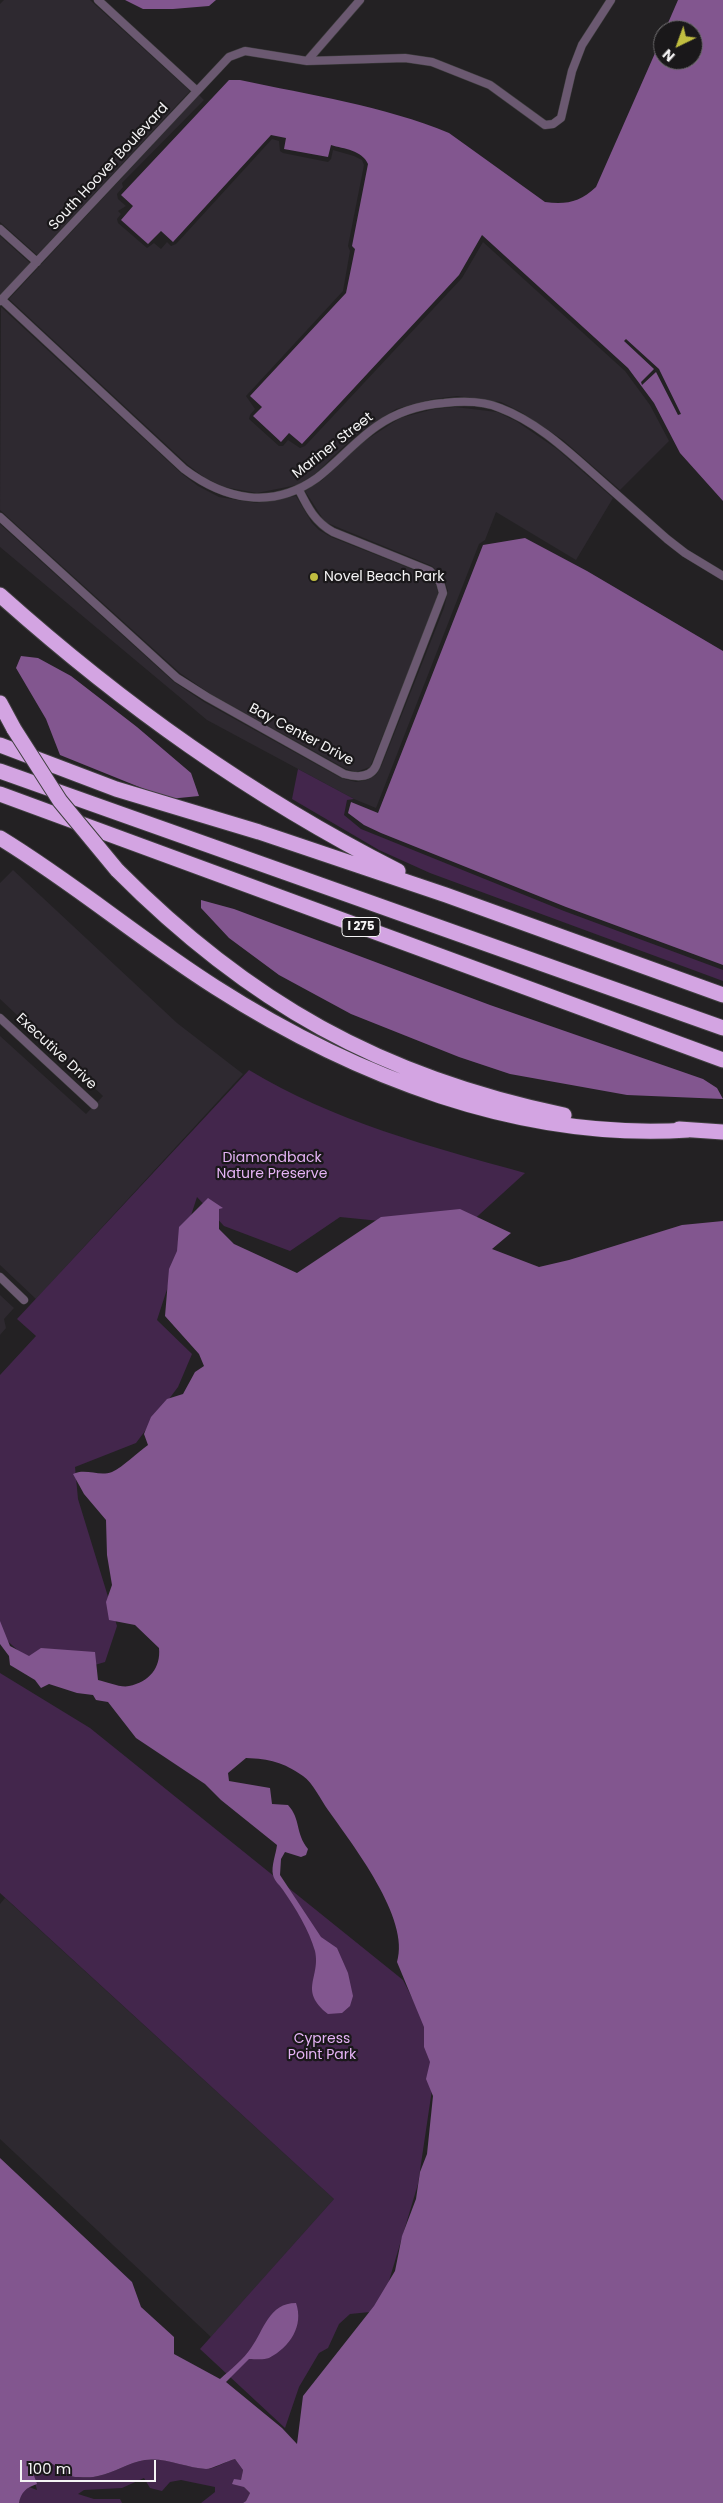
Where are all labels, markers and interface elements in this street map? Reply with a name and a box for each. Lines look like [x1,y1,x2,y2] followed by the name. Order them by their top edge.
[653,20,703,70] north arrow
[658,44,679,66] text: N
[46,100,172,234] street label: South Hoover Boulevard
[289,409,377,483] street label: Mariner Street
[324,569,444,585] place label: Novel Beach Park
[308,571,320,583] marker: Novel Beach Park
[246,700,356,770] street label: Bay Center Drive
[342,918,380,936] road number: I 275
[12,1010,100,1094] street label: Executive Drive
[217,1150,327,1182] park label: Diamondback Nature Preserve
[288,2031,356,2064] park label: Cypress Point Park
[22,2450,159,2482] scale bar
[28,2458,71,2479] text: 100 m

